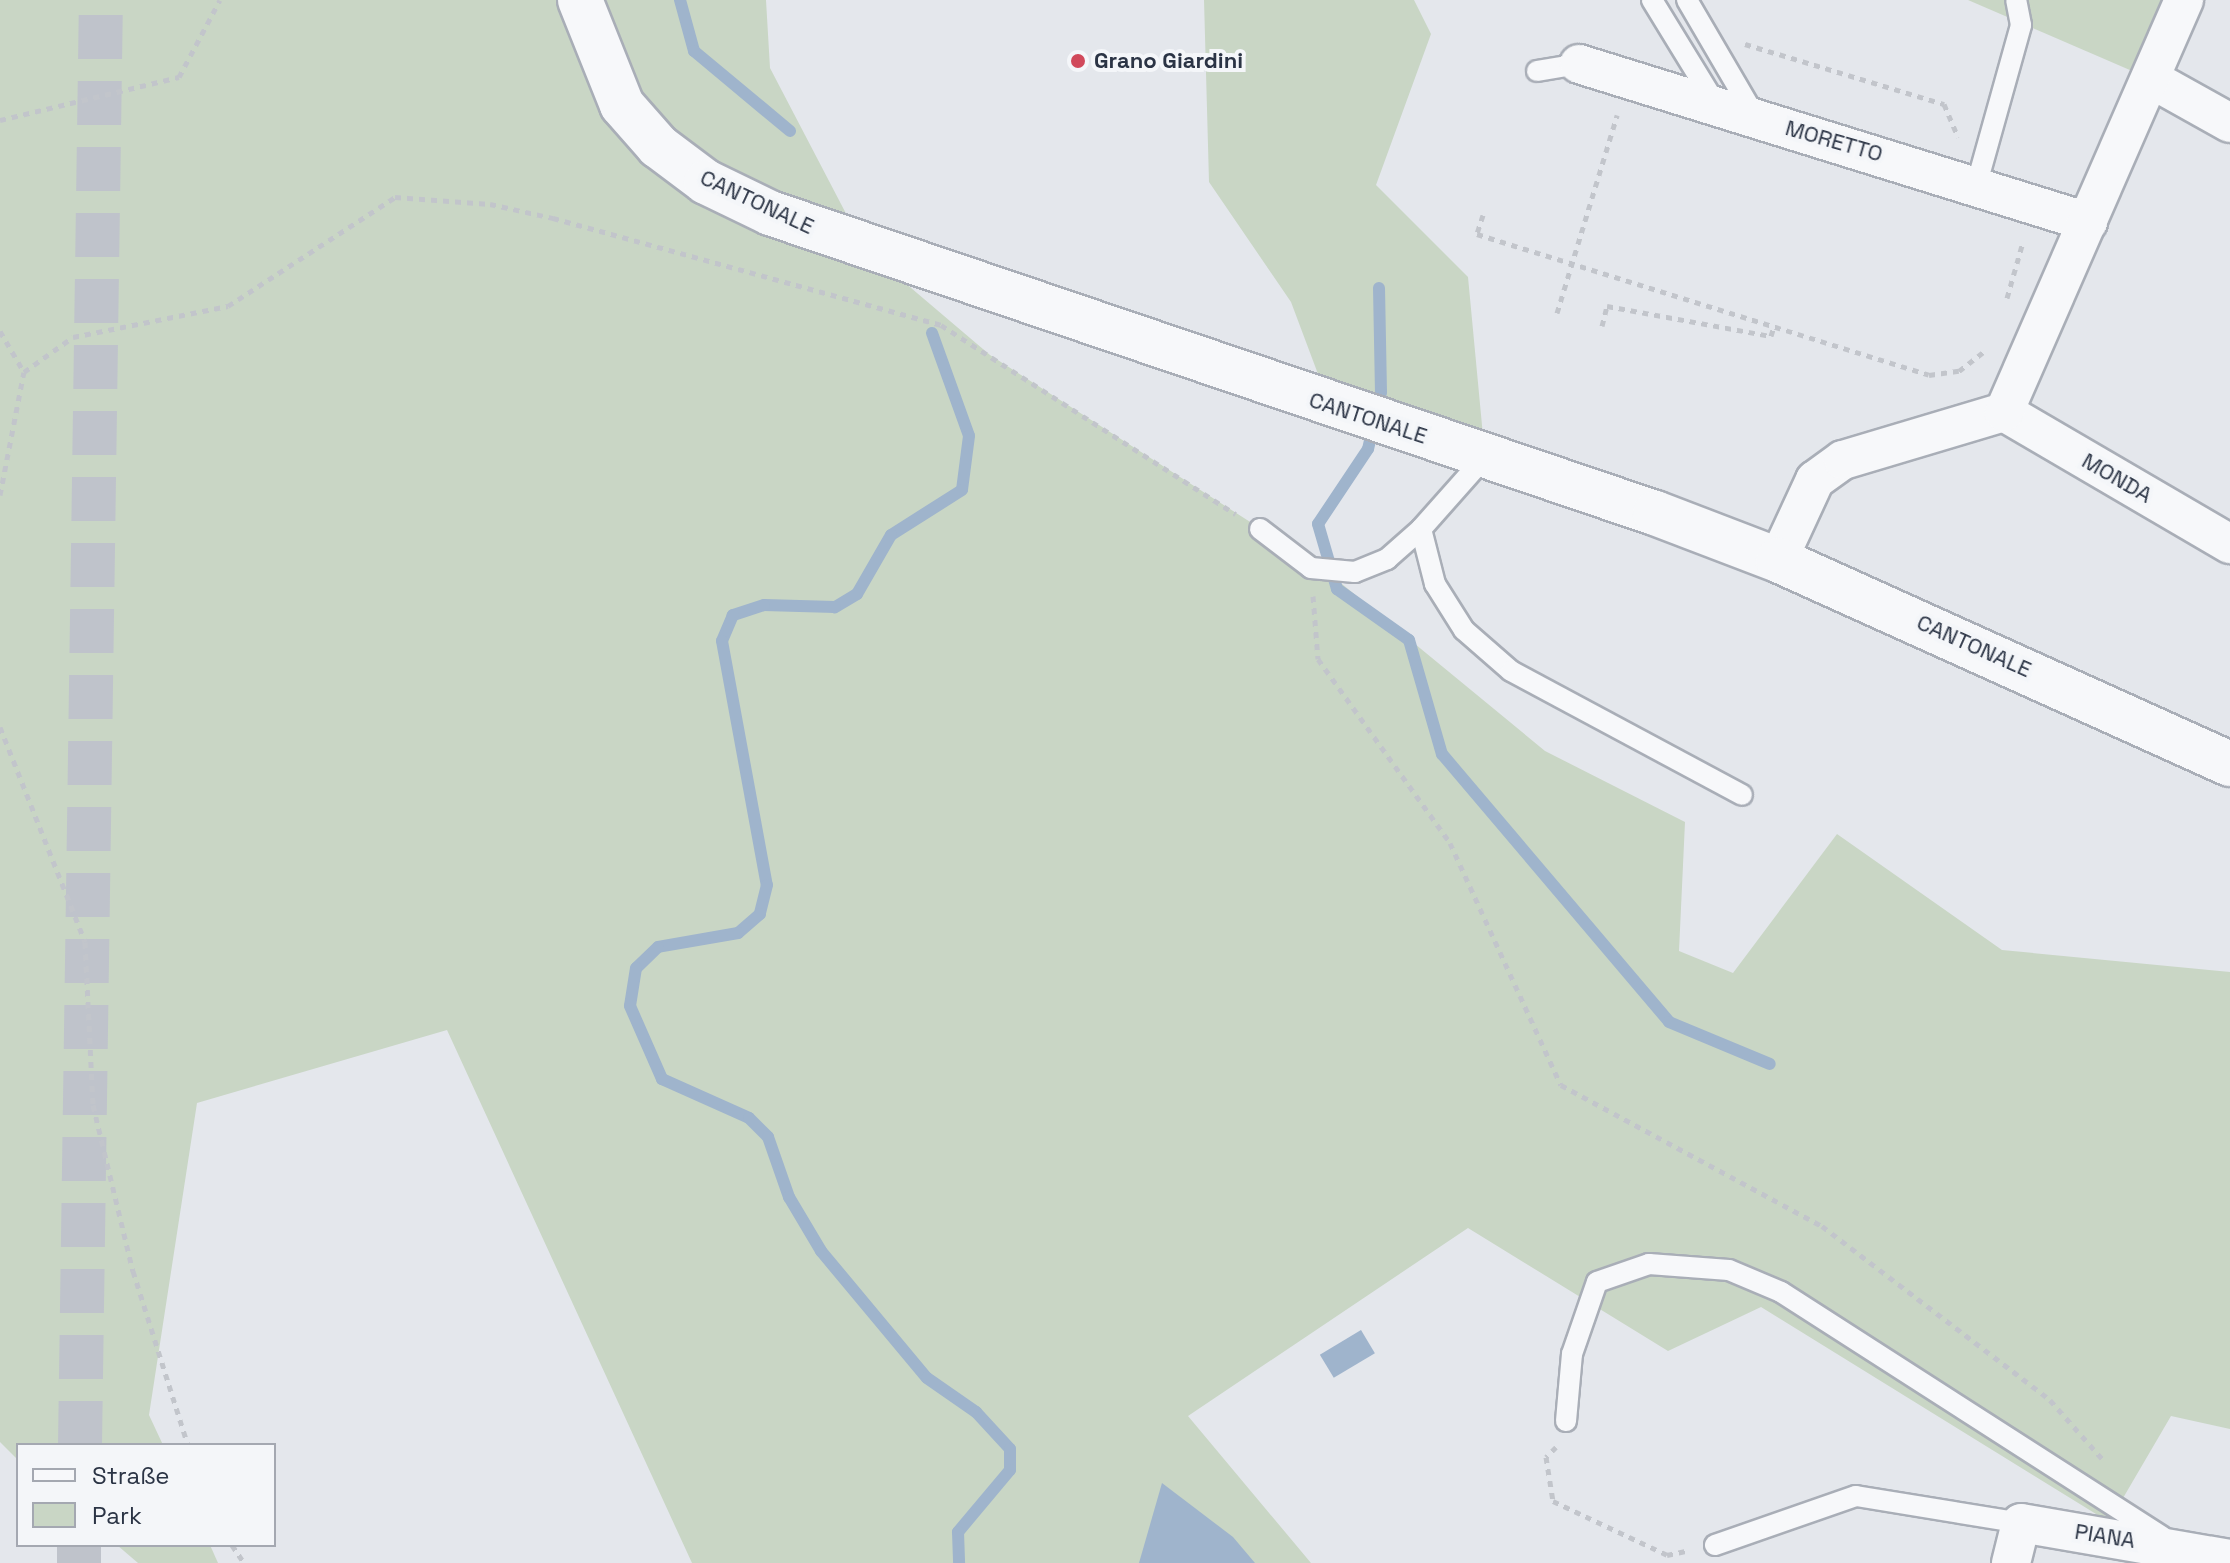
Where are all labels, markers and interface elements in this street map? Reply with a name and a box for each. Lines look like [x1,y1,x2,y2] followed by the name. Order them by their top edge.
[1094,48,1243,74] place label: Grano Giardini
[1069,52,1087,70] marker: Grano Giardini
[1782,115,1886,167] street label: MORETTO
[696,164,818,240] street label: CANTONALE
[1306,387,1430,449] street label: CANTONALE
[2077,447,2157,509] street label: MONDA
[1913,609,2035,683] street label: CANTONALE
[16,1443,276,1547] legend
[92,1460,169,1491] text: Straße
[92,1500,142,1531] text: Park
[2073,1518,2137,1554] street label: PIANA

